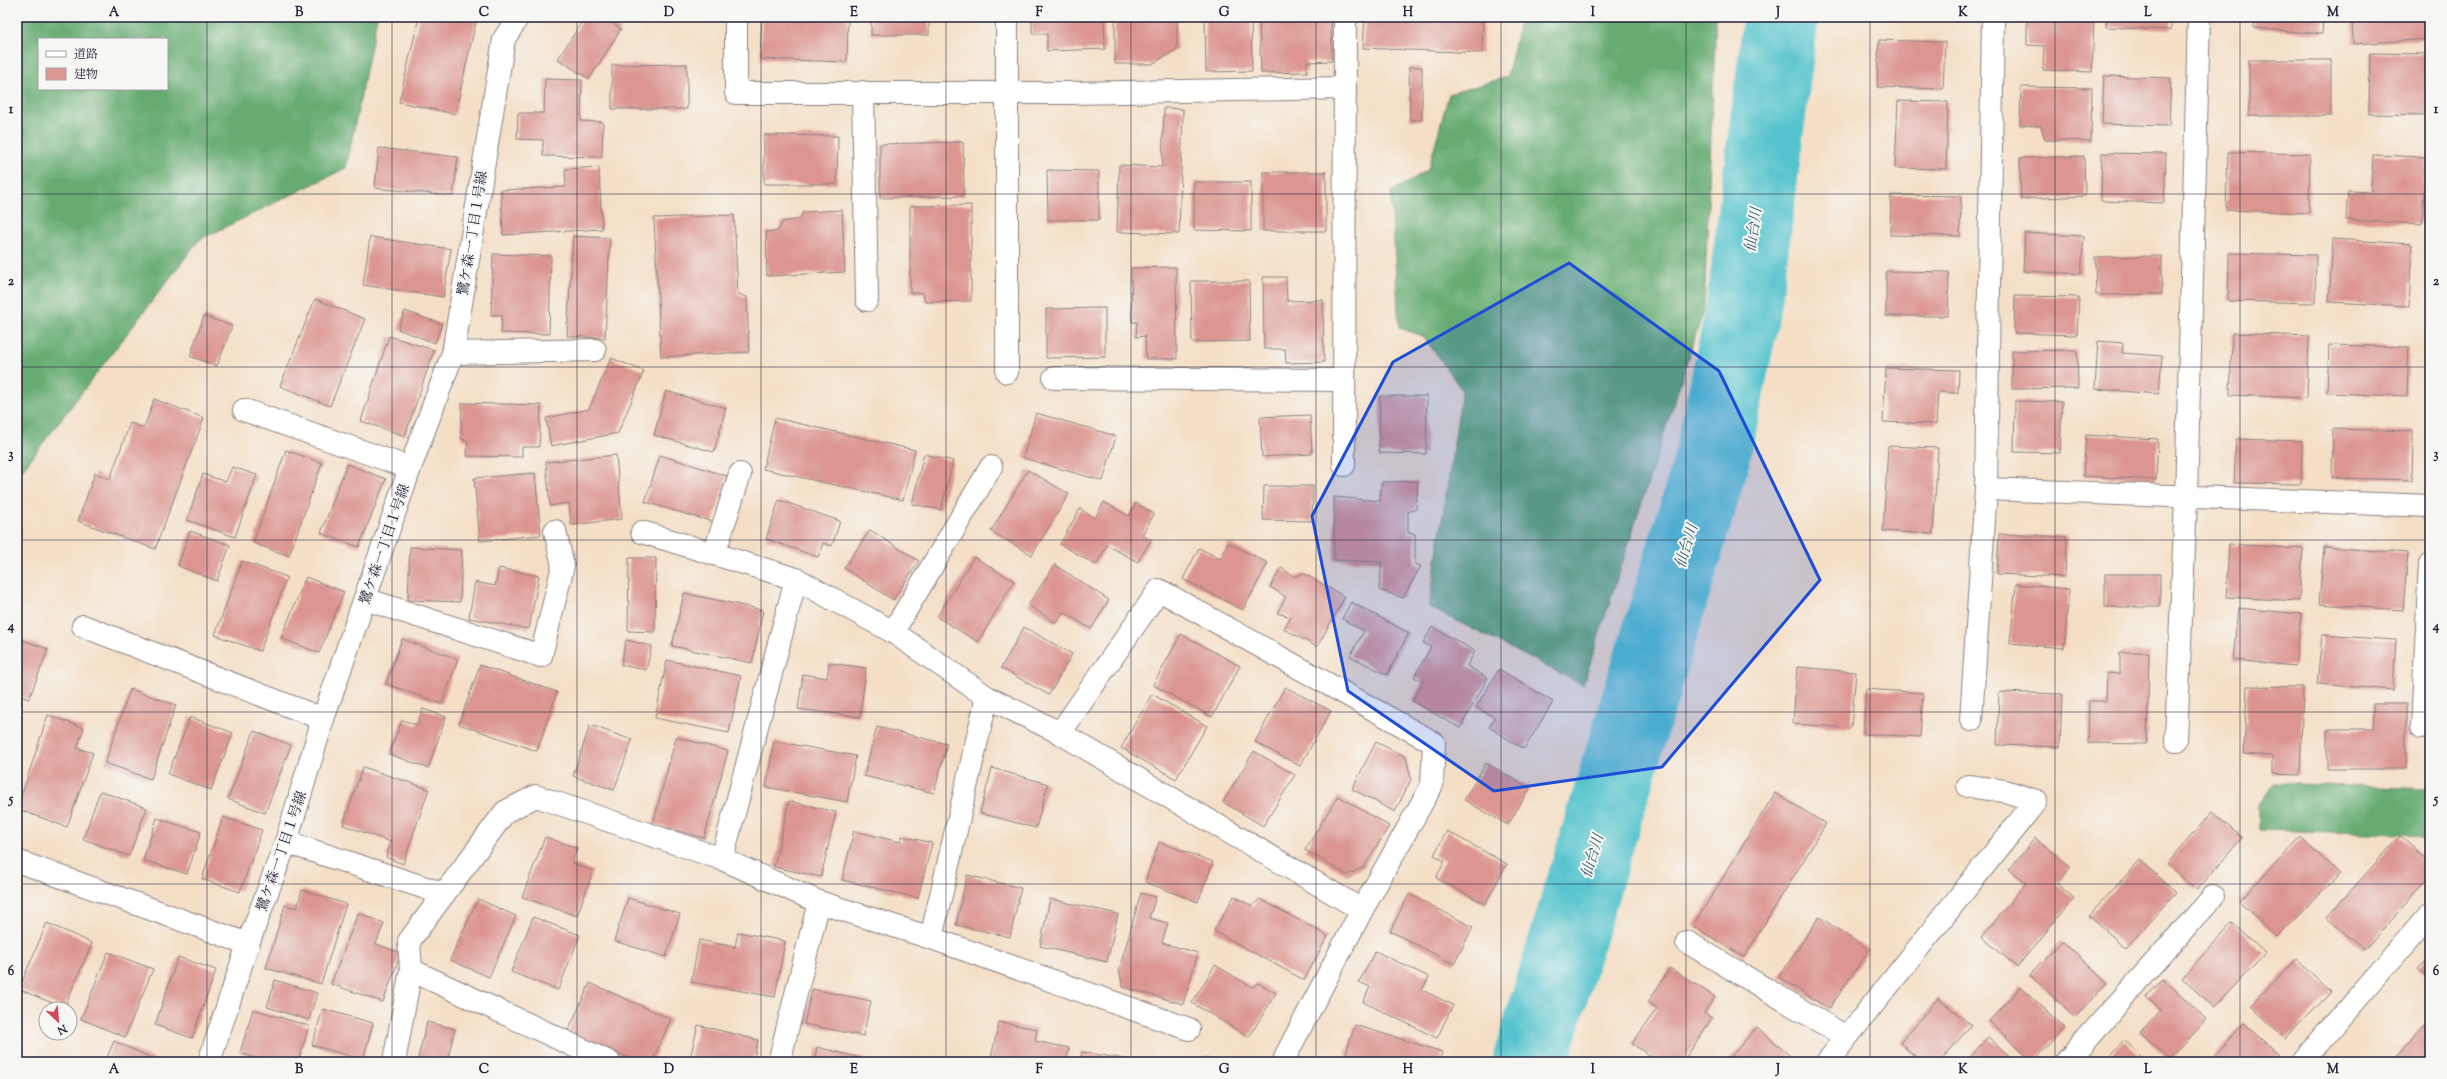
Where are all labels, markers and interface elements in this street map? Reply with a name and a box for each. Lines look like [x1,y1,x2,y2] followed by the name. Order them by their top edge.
[109,4,120,22] text: A
[295,4,304,22] text: B
[479,4,489,22] text: C
[664,4,674,22] text: D
[850,4,858,22] text: E
[1035,4,1043,22] text: F
[1219,4,1230,22] text: G
[1403,4,1414,22] text: H
[1591,4,1596,22] text: I
[1775,4,1780,22] text: J
[1958,4,1968,22] text: K
[2144,4,2152,22] text: L
[2327,4,2339,22] text: M
[38,38,168,90] legend
[74,46,98,64] text: 道路
[74,66,98,84] text: 建物
[9,101,14,119] text: 1
[2434,101,2439,119] text: 1
[454,170,494,297] street label: 鷺ケ森一丁目１号線
[1741,204,1768,254] water label: 仙台川
[8,273,15,291] text: 2
[2433,273,2440,291] text: 2
[8,446,14,464] text: 3
[2433,446,2439,464] text: 3
[356,482,416,607] street label: 鷺ケ森一丁目１号線
[1671,520,1705,571] water label: 仙台川
[7,618,15,636] text: 4
[2432,618,2440,636] text: 4
[253,789,313,914] street label: 鷺ケ森一丁目１号線
[8,791,14,809] text: 5
[2433,791,2439,809] text: 5
[1577,830,1611,881] water label: 仙台川
[8,963,15,981] text: 6
[2433,963,2440,981] text: 6
[38,1001,78,1041] north arrow
[54,1020,70,1038] text: N
[109,1061,120,1079] text: A
[295,1061,304,1079] text: B
[479,1061,489,1079] text: C
[664,1061,674,1079] text: D
[850,1061,858,1079] text: E
[1035,1061,1043,1079] text: F
[1219,1061,1230,1079] text: G
[1403,1061,1414,1079] text: H
[1591,1061,1596,1079] text: I
[1775,1061,1780,1079] text: J
[1958,1061,1968,1079] text: K
[2144,1061,2152,1079] text: L
[2327,1061,2339,1079] text: M

